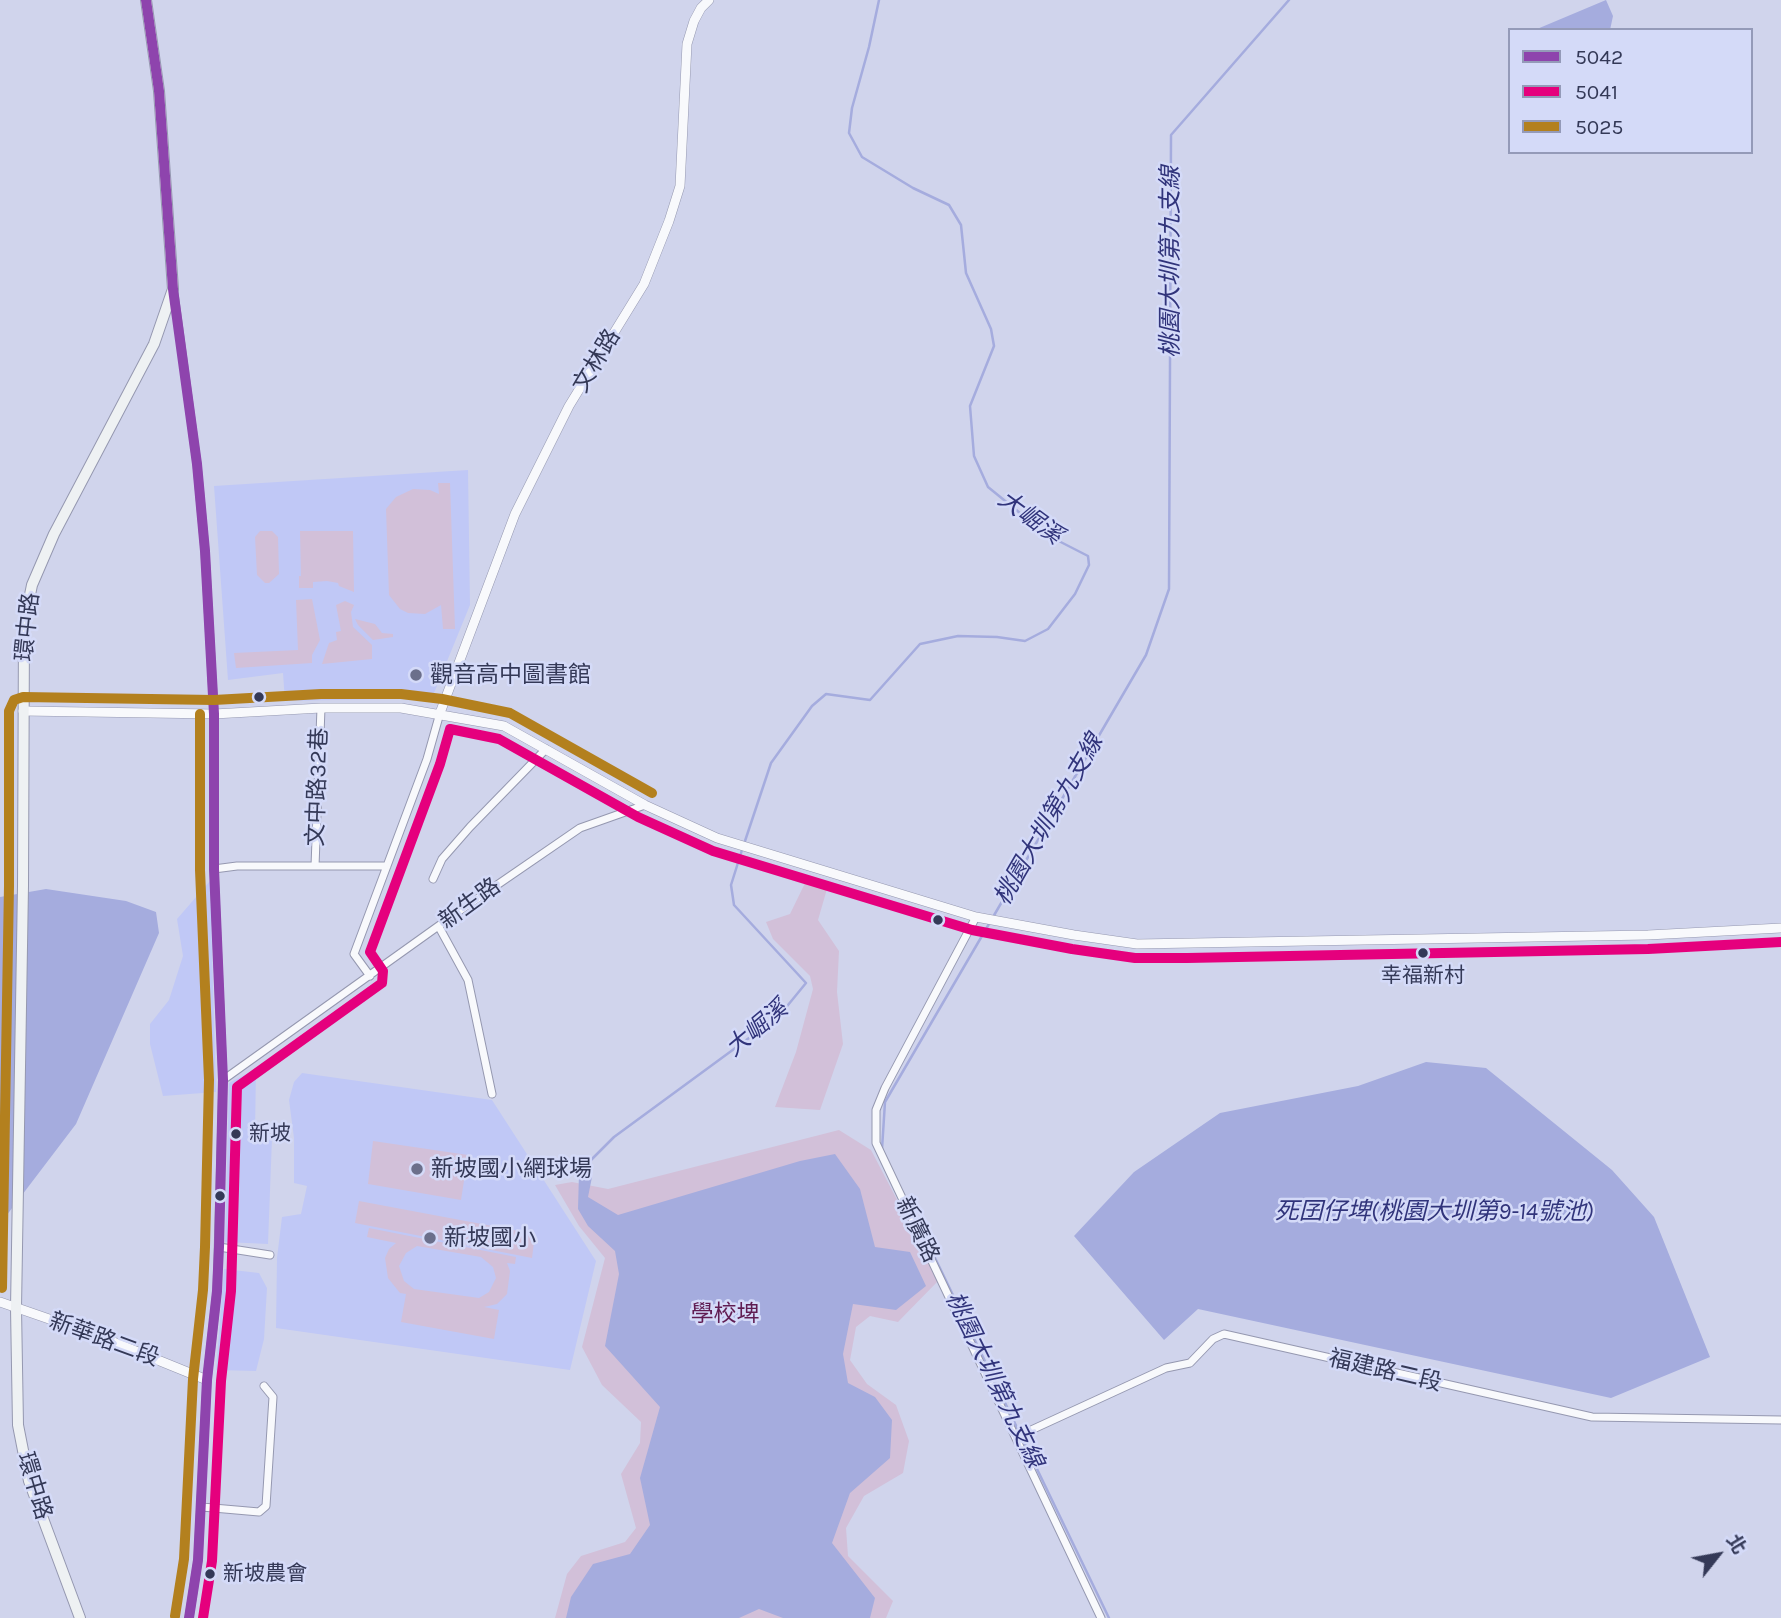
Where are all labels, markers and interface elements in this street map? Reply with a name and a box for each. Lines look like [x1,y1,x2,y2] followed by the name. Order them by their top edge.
[1508,28,1753,154] legend
[1575,45,1623,69] text: 5042
[1575,80,1618,104] text: 5041
[1575,115,1623,139] text: 5025
[1157,166,1185,358] water label: 桃園大圳第九支線
[567,324,627,398] street label: 文林路
[992,485,1068,551] water label: 大崛溪
[11,591,45,663] street label: 環中路
[430,661,591,689] place label: 觀音高中圖書館
[408,667,424,683] marker: 觀音高中圖書館
[252,690,266,704] unlabelled marker
[302,727,334,847] street label: 文中路32巷
[989,730,1109,910] water label: 桃園大圳第九支線
[434,873,506,935] street label: 新生路
[931,913,945,927] unlabelled marker
[1416,946,1430,960] marker: 幸福新村
[1381,963,1465,989] place label: 幸福新村
[720,995,794,1063] water label: 大崛溪
[249,1121,291,1147] place label: 新坡
[229,1127,243,1141] marker: 新坡
[431,1155,592,1183] place label: 新坡國小網球場
[409,1161,425,1177] marker: 新坡國小網球場
[213,1189,227,1203] unlabelled marker
[889,1193,945,1267] street label: 新廣路
[1275,1198,1593,1226] water label: 死囝仔埤(桃園大圳第9-14號池)
[444,1224,536,1252] place label: 新坡國小
[422,1230,438,1246] marker: 新坡國小
[939,1287,1049,1473] water label: 桃園大圳第九支線
[691,1300,759,1328] park label: 學校埤
[45,1307,163,1373] street label: 新華路二段
[1326,1345,1444,1397] street label: 福建路二段
[11,1449,57,1523] street label: 環中路
[1683,1520,1753,1590] north arrow
[1722,1530,1750,1558] text: 北
[223,1561,307,1587] place label: 新坡農會
[203,1567,217,1581] marker: 新坡農會

